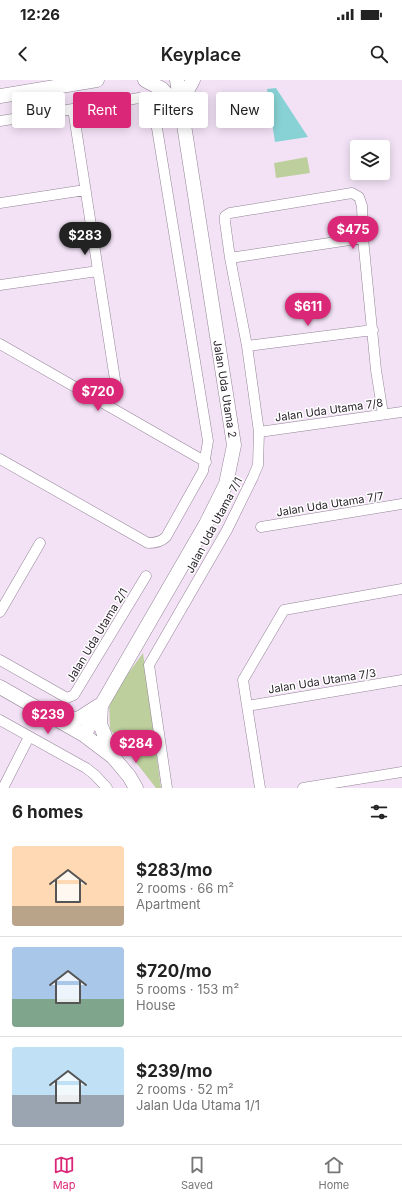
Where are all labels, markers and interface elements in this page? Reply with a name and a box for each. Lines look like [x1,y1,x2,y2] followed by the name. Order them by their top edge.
[20,5,60,24] text: 12:26
[12,43,34,65] icon: back
[368,43,390,65] icon: search
[161,44,241,65] text: Keyplace
[12,92,65,128] chip: Buy
[73,92,131,128] chip: Rent
[139,92,208,128] chip: Filters
[216,92,274,128] chip: New
[350,140,390,180] map controls
[350,140,390,180] button: layers
[329,216,377,250] pin: $475
[336,221,370,237] text: $475
[61,222,109,256] pin: $283
[68,227,102,243] text: $283
[284,293,332,327] pin: $611
[294,298,322,314] text: $611
[210,339,240,439] street label: Jalan Uda Utama 2
[74,378,122,412] pin: $720
[81,383,115,399] text: $720
[274,395,384,425] street label: Jalan Uda Utama 7/8
[183,475,245,575] street label: Jalan Uda Utama 7/1
[275,489,385,519] street label: Jalan Uda Utama 7/7
[63,585,131,685] street label: Jalan Uda Utama 2/1
[267,666,377,696] street label: Jalan Uda Utama 7/3
[24,701,72,735] pin: $239
[31,706,65,722] text: $239
[112,730,160,764] pin: $284
[119,735,153,751] text: $284
[368,801,390,823] icon: filters
[12,802,83,822] text: 6 homes
[136,860,212,880] text: $283/mo
[44,862,92,910] icon: home
[136,880,234,896] text: 2 rooms · 66 m²
[136,896,201,912] text: Apartment
[136,961,212,981] text: $720/mo
[44,963,92,1011] icon: home
[136,981,239,997] text: 5 rooms · 153 m²
[136,997,176,1013] text: House
[136,1061,212,1081] text: $239/mo
[44,1063,92,1111] icon: home
[136,1081,234,1097] text: 2 rooms · 52 m²
[136,1097,260,1113] text: Jalan Uda Utama 1/1
[53,1154,76,1192] tab: Map
[181,1154,213,1192] tab: Saved
[318,1154,349,1192] tab: Home

